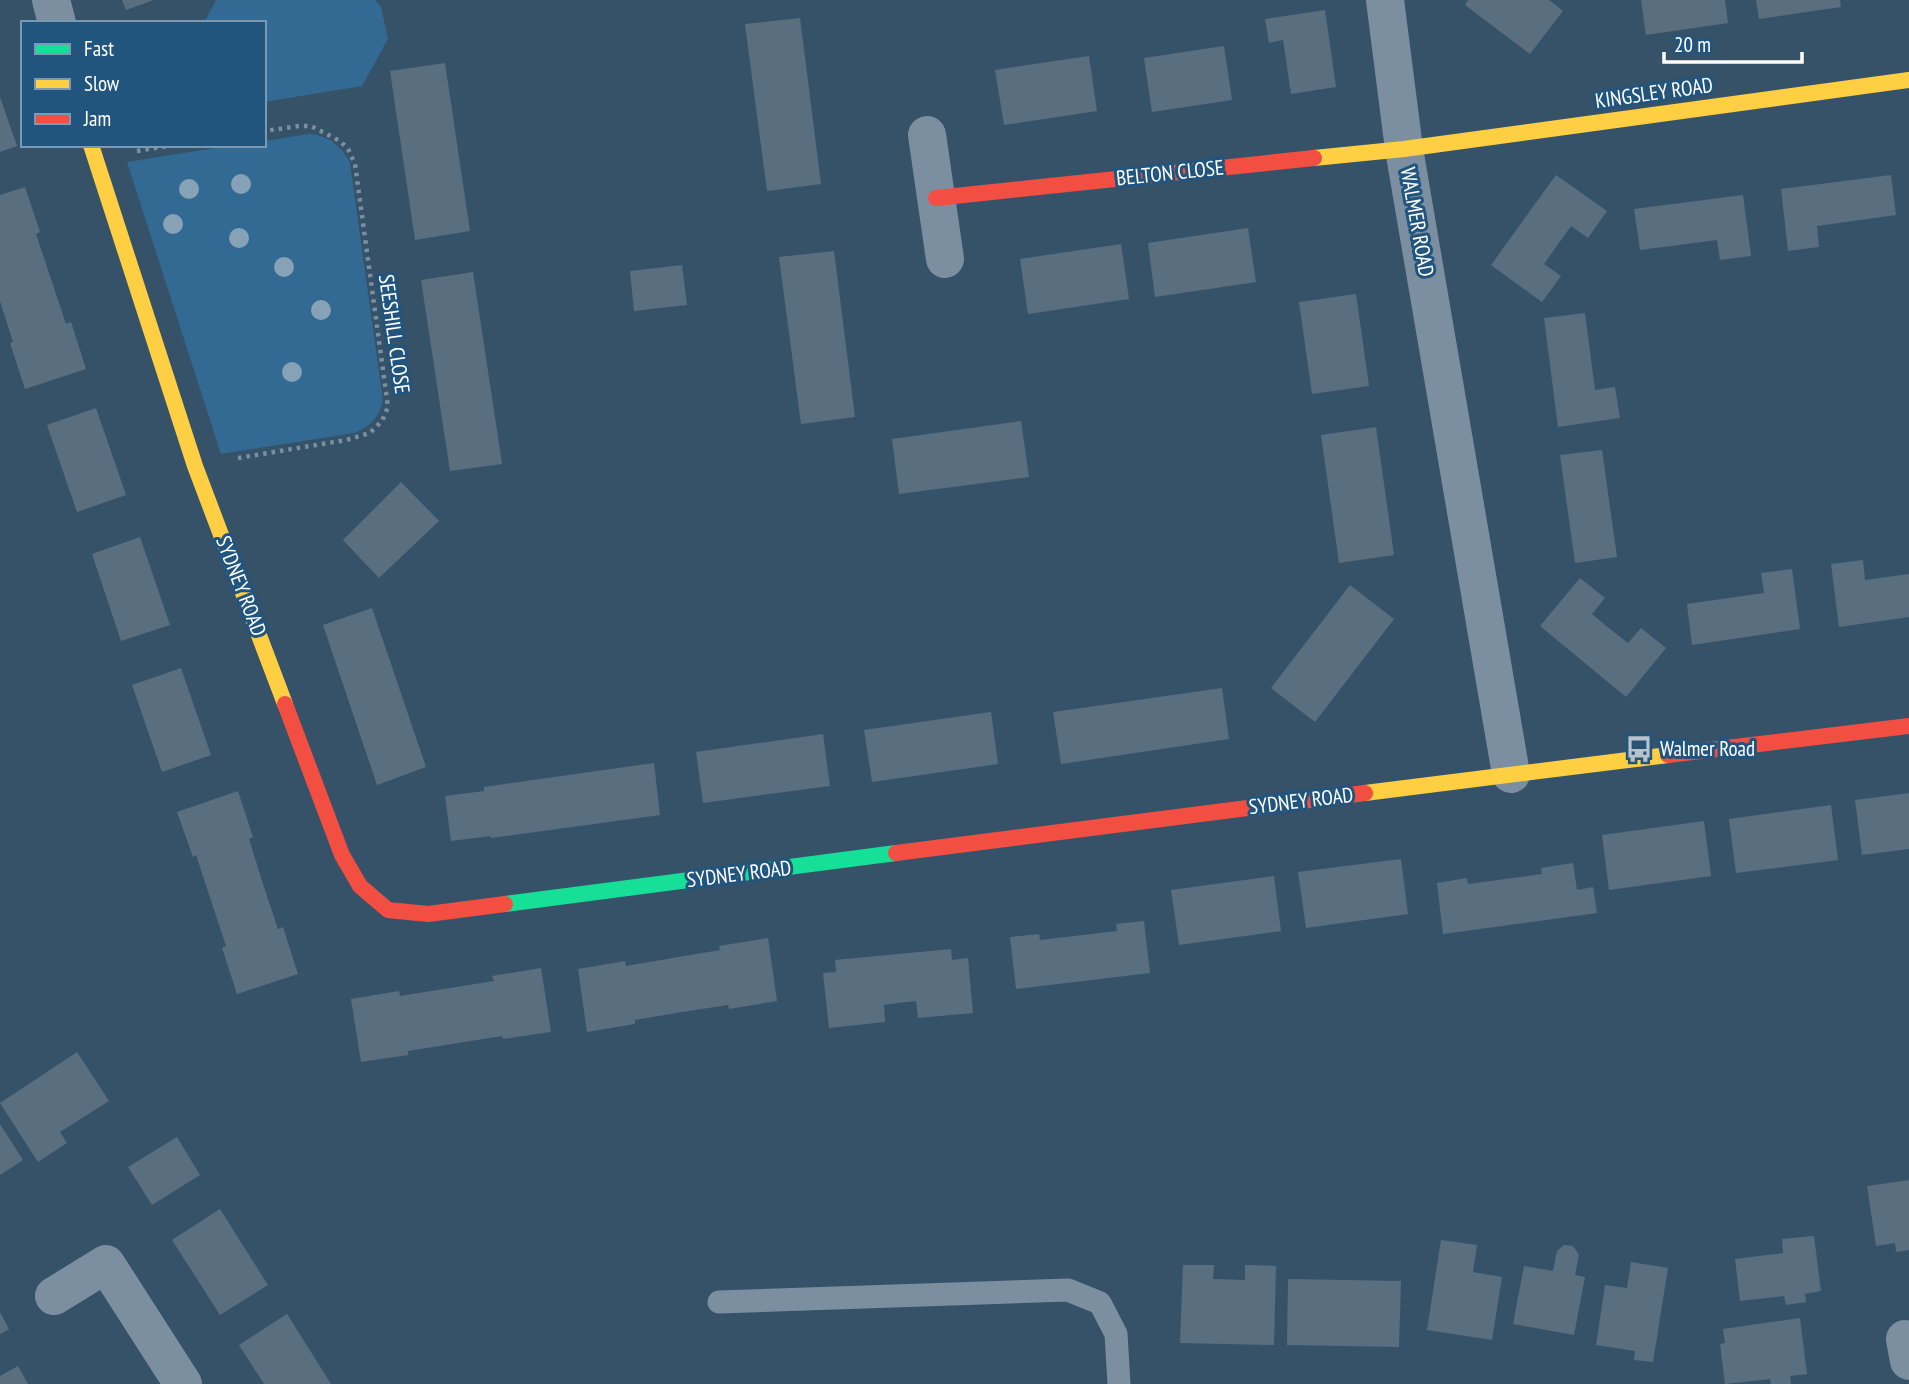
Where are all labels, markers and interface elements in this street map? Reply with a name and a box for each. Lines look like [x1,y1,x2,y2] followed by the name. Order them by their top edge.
[21,21,266,147] legend
[1664,21,1802,65] scale bar
[1674,31,1711,58] text: 20 m
[84,35,114,62] text: Fast
[84,70,120,97] text: Slow
[1593,71,1715,114] street label: KINGSLEY ROAD
[83,105,111,132] text: Jam
[1115,153,1225,192] street label: BELTON CLOSE
[1395,165,1440,279] street label: WALMER ROAD
[373,273,416,395] street label: SEESHILL CLOSE
[210,532,273,640] street label: SYDNEY ROAD
[1624,734,1654,764] bus stop icon: Walmer Road
[1660,735,1755,762] place label: Walmer Road
[1247,781,1355,820] street label: SYDNEY ROAD
[685,854,793,893] street label: SYDNEY ROAD

